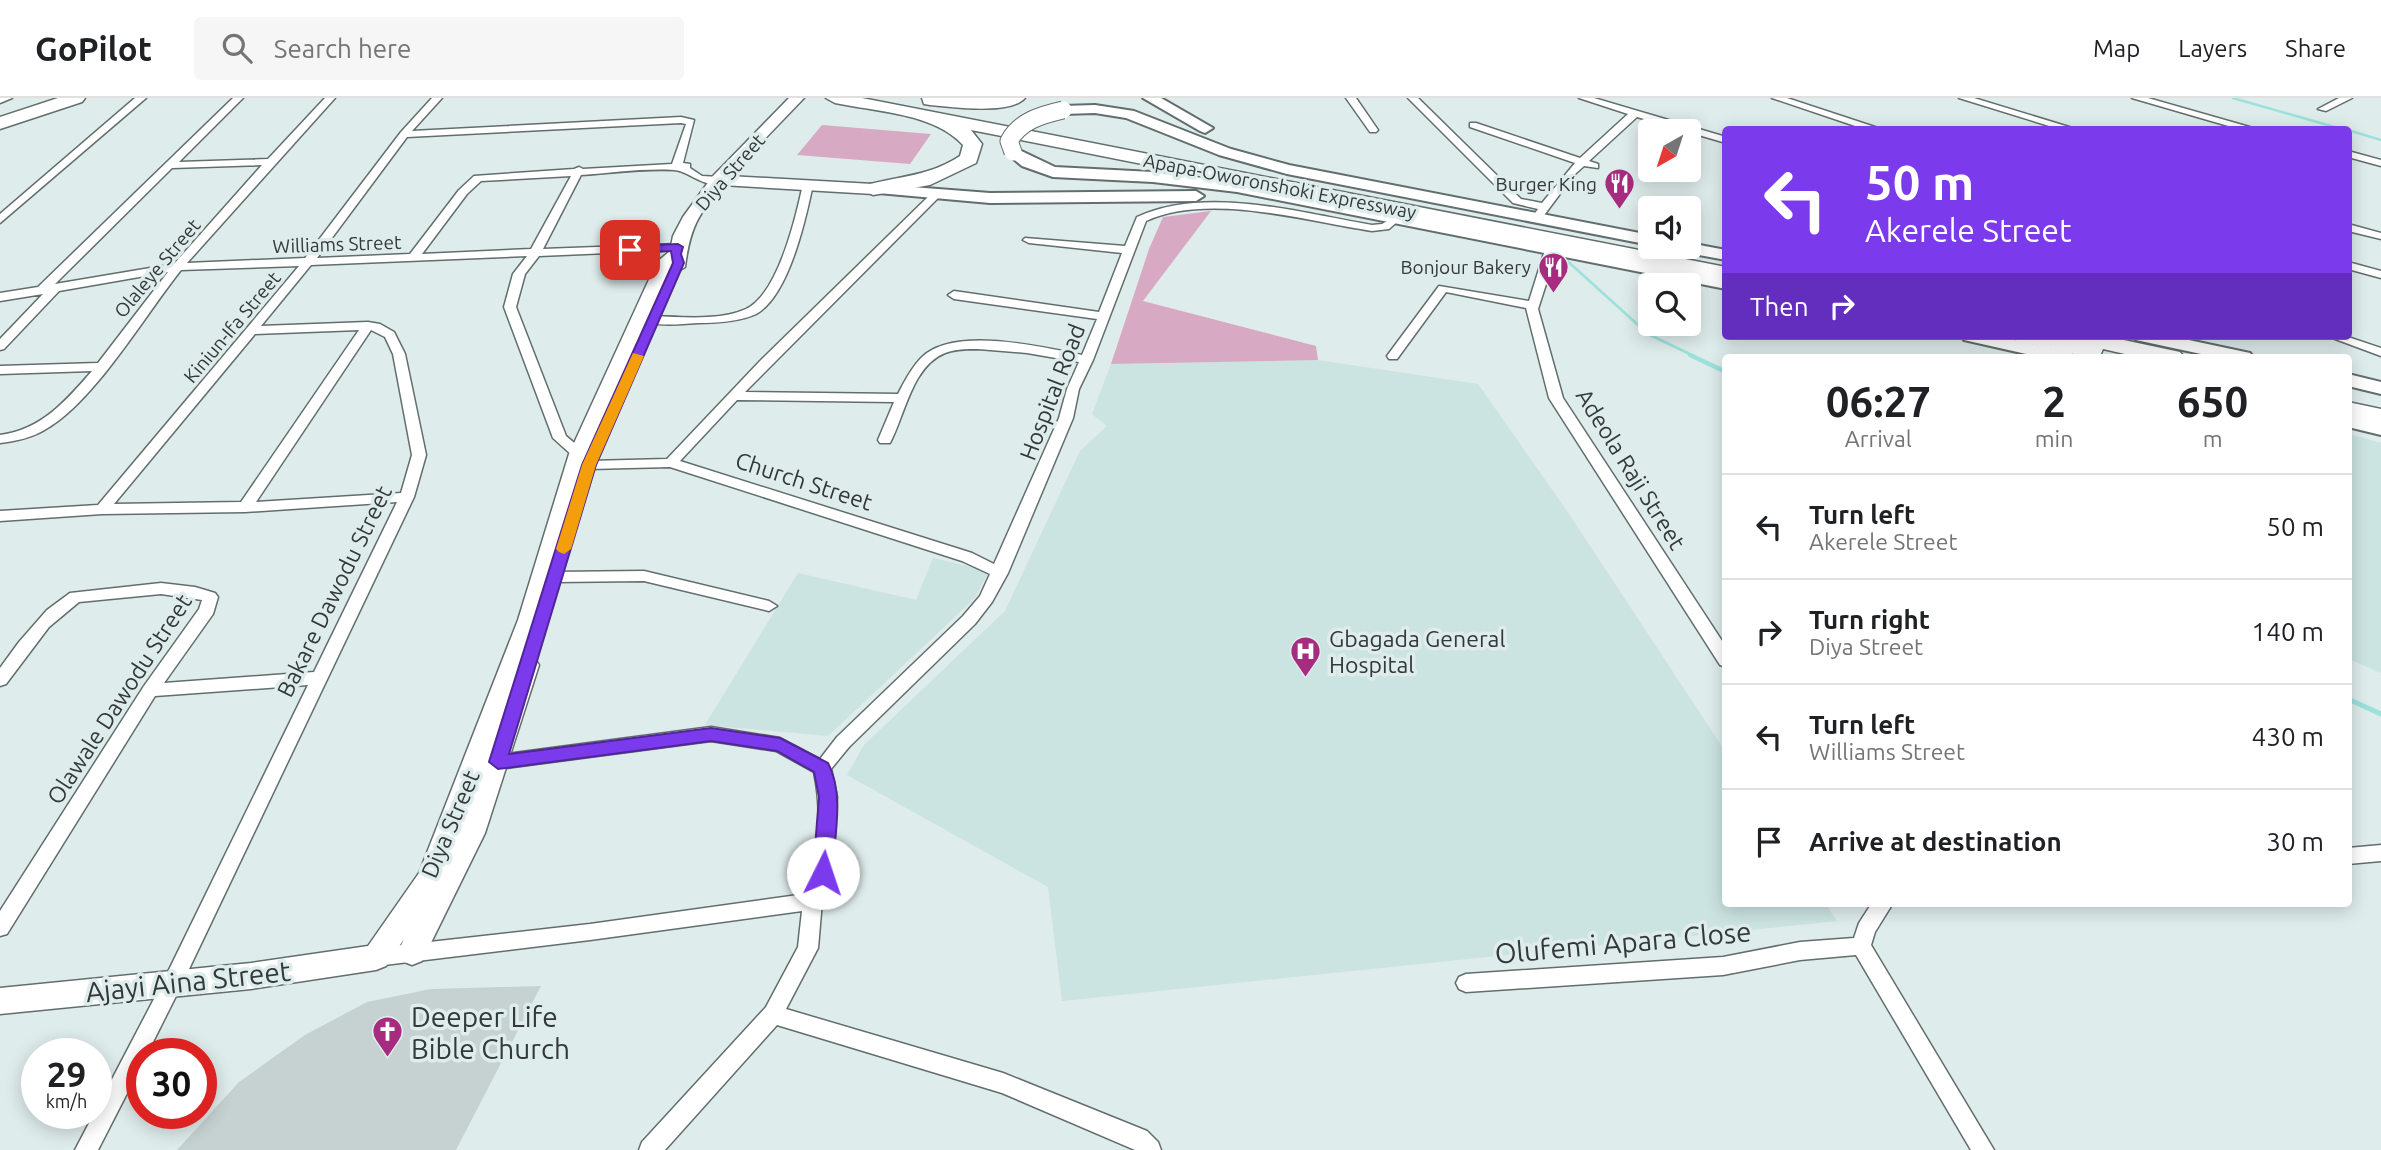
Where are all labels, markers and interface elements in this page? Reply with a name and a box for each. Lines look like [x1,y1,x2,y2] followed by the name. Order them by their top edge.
[194,17,684,80] search box
[218,29,256,67] icon: search
[35,30,152,67] text: GoPilot
[274,34,411,63] text: Search here
[2093,35,2140,62] text: Map
[2178,35,2247,62] text: Layers
[2285,35,2346,62] text: Share
[1638,119,1701,182] north arrow
[1638,119,1701,336] map controls
[691,129,770,215] street label: Diya Street
[1142,149,1418,223] street label: Apapa-Oworonshoki Expressway
[1750,154,1841,245] icon: left
[1865,154,1974,209] text: 50 m
[1603,167,1637,211] restaurant icon: Burger King
[1496,173,1597,195] place label: Burger King
[1638,196,1701,259] button: sound
[1865,212,2072,248] text: Akerele Street
[109,214,205,322] street label: Olaleye Street
[600,220,660,280] pin
[272,231,402,257] street label: Williams Street
[611,231,649,269] icon: arrive
[1537,250,1571,294] restaurant icon: Bonjour Bakery
[1400,256,1531,278] place label: Bonjour Bakery
[179,266,285,387] street label: Kiniun-Ifa Street
[1638,273,1701,336] button: search
[1823,287,1861,325] icon: right
[1750,292,1809,321] text: Then
[1015,320,1089,464] street label: Hospital Road
[1826,378,1931,425] text: 06:27
[2042,378,2066,425] text: 2
[2177,378,2248,425] text: 650
[1572,384,1690,554] street label: Adeola Raji Street
[1845,426,1912,451] text: Arrival
[2035,426,2073,451] text: min
[2203,426,2223,451] text: m
[732,447,876,515] street label: Church Street
[272,481,396,701] street label: Bakare Dawodu Street
[1809,500,1915,529] text: Turn left
[1750,508,1788,546] icon: left
[2266,512,2324,541] text: 50 m
[1809,529,1957,554] text: Akerele Street
[42,590,196,808] street label: Olawale Dawodu Street
[1809,605,1930,634] text: Turn right
[1750,613,1788,651] icon: right
[2252,617,2324,646] text: 140 m
[1329,626,1505,677] place label: Gbagada General Hospital
[1289,634,1323,678] hospital icon: Gbagada General Hospital
[1809,634,1923,659] text: Diya Street
[1809,710,1915,739] text: Turn left
[1750,718,1788,756] icon: left
[2252,722,2324,751] text: 430 m
[1809,739,1965,764] text: Williams Street
[416,767,484,881] street label: Diya Street
[1750,823,1788,861] icon: arrive
[1809,827,2062,856] text: Arrive at destination
[2266,827,2324,856] text: 30 m
[786,836,860,910] position arrow
[1493,915,1753,969] street label: Olufemi Apara Close
[84,955,292,1007] street label: Ajayi Aina Street
[411,1001,570,1064] place label: Deeper Life Bible Church
[371,1015,405,1059] church icon: Deeper Life Bible Church
[126,1038,217,1129] speed limit sign: 30
[47,1054,86,1094] text: 29
[46,1091,87,1111] text: km/h

